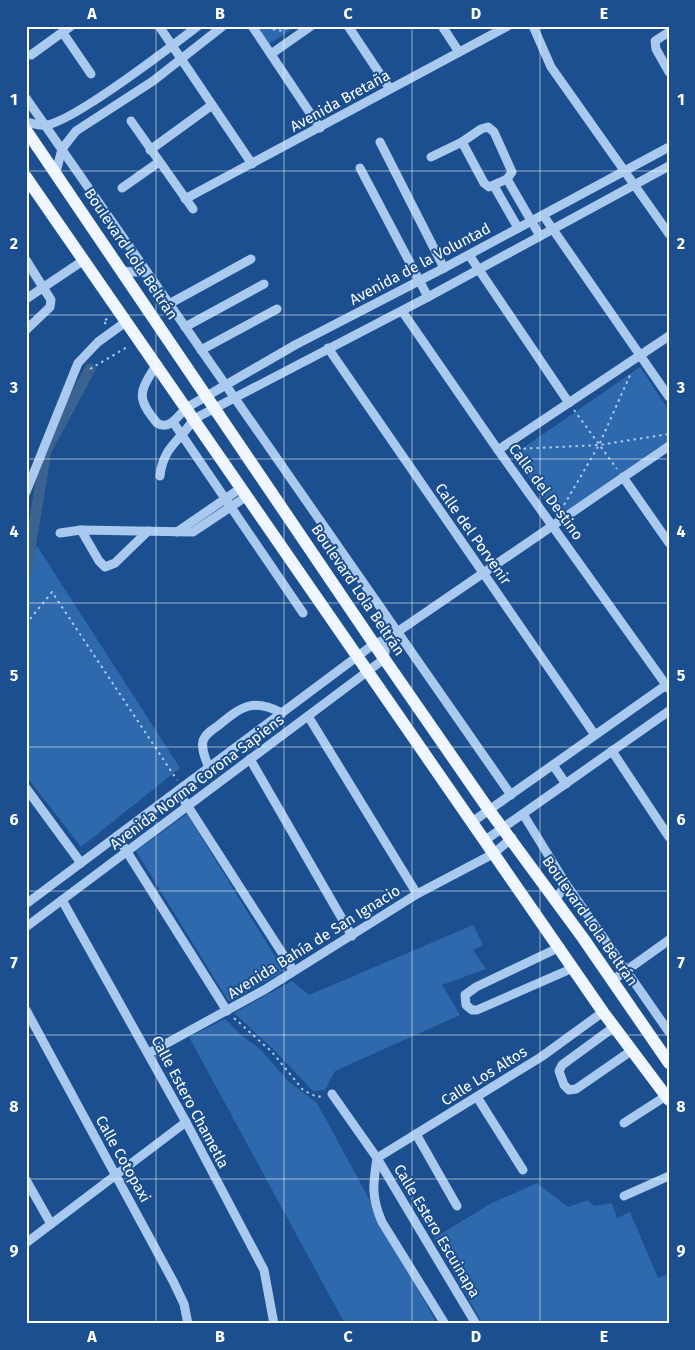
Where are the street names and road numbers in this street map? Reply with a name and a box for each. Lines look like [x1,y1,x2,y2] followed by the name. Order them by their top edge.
[287,66,393,136] street label: Avenida Bretaña
[80,185,182,323] street label: Boulevard Lola Beltrán
[347,219,493,309] street label: Avenida de la Voluntad
[505,440,587,544] street label: Calle del Destino
[431,480,515,588] street label: Calle del Porvenir
[307,521,409,659] street label: Boulevard Lola Beltrán
[106,711,288,853] street label: Avenida Norma Corona Sapiens
[538,853,642,989] street label: Boulevard Lola Beltrán
[224,881,404,1003] street label: Avenida Bahía de San Ignacio
[147,1033,233,1171] street label: Calle Estero Chametla
[438,1042,530,1110] street label: Calle Los Altos
[92,1112,154,1206] street label: Calle Cotopaxi
[390,1161,484,1301] street label: Calle Estero Escuinapa

